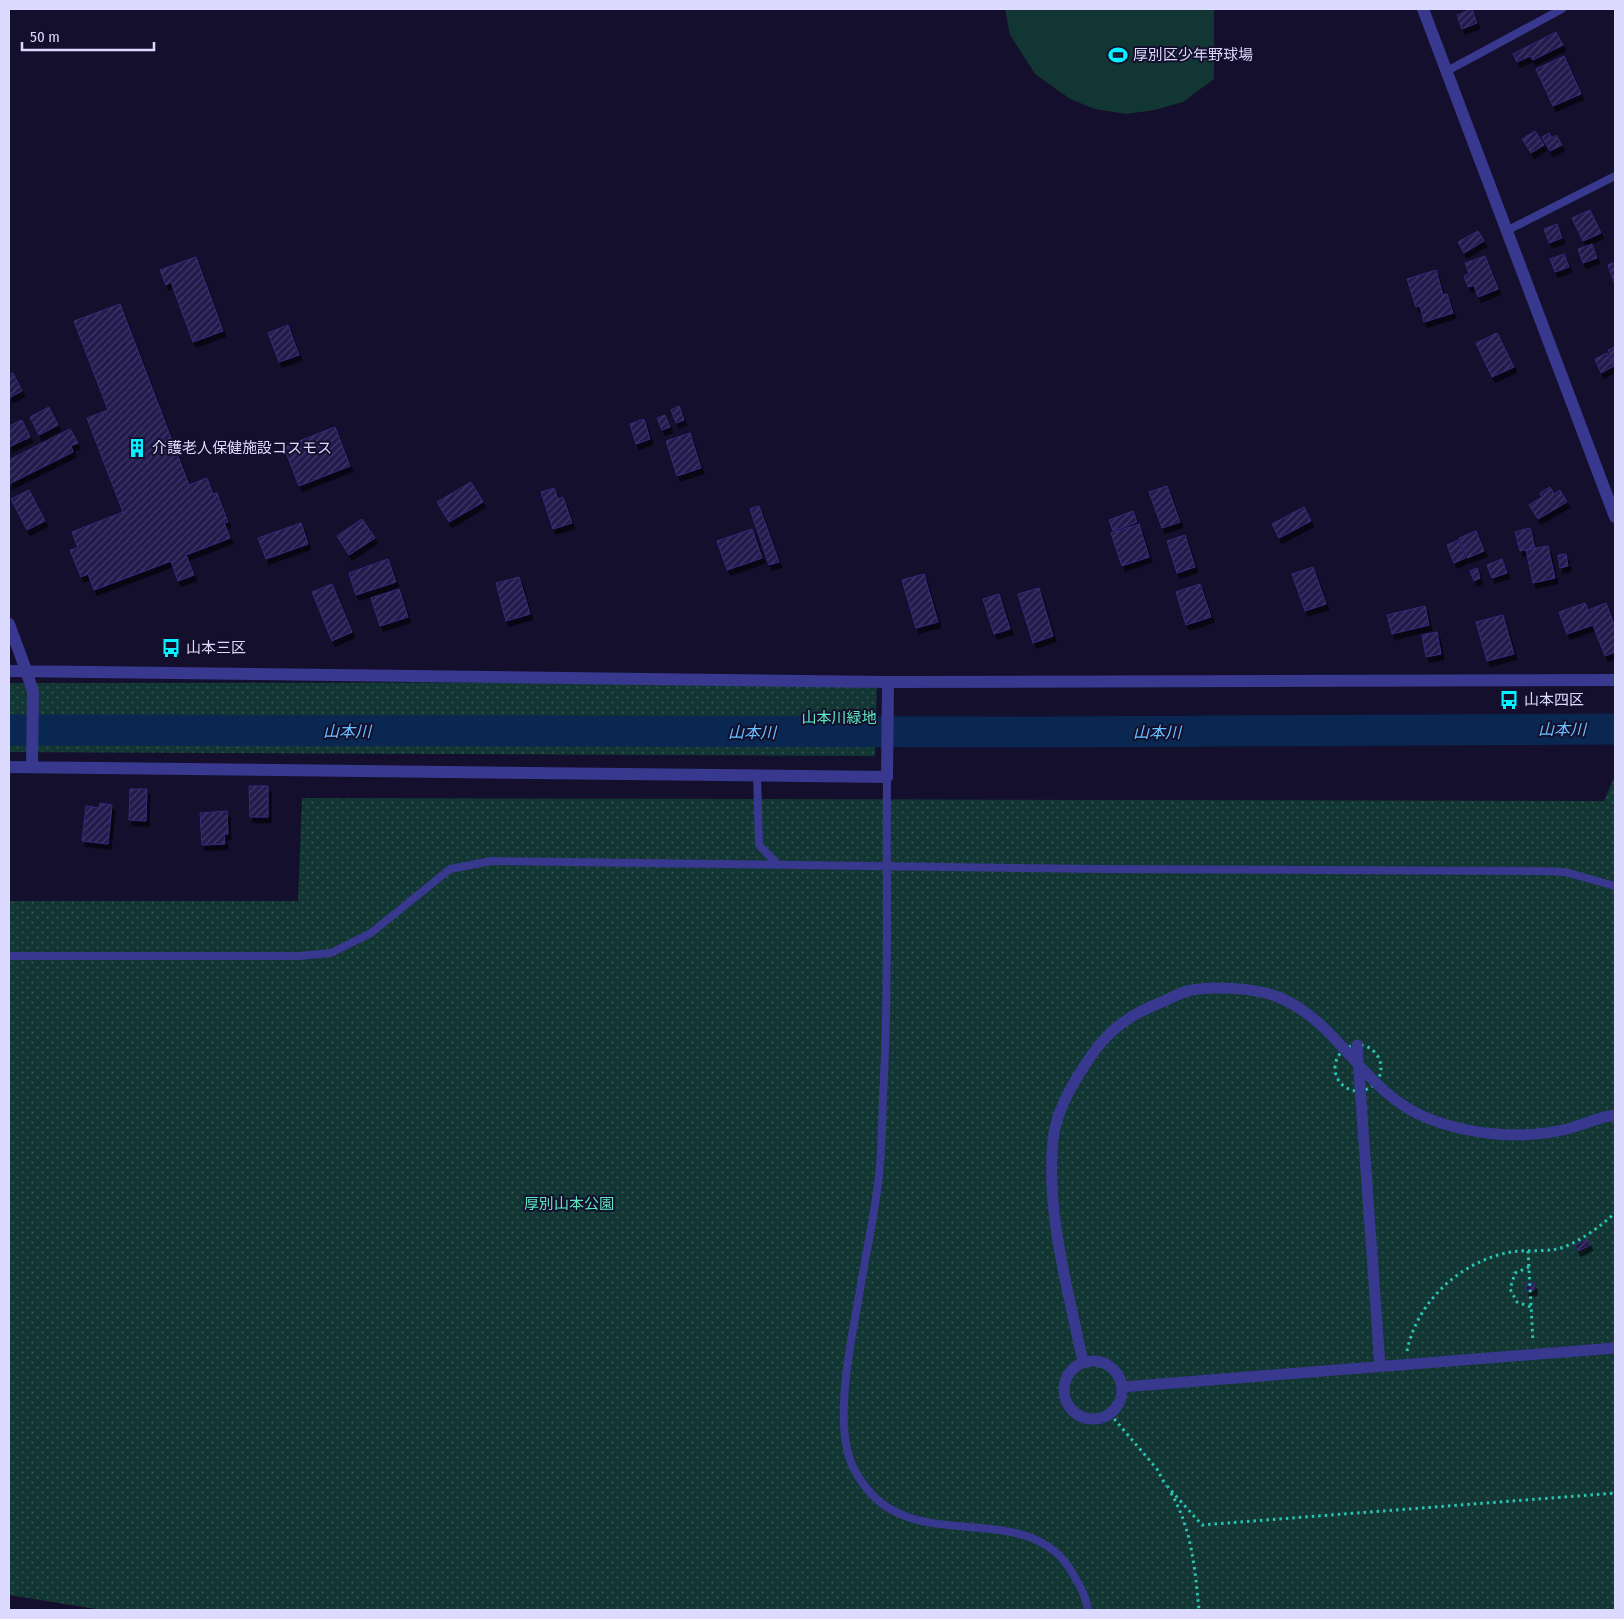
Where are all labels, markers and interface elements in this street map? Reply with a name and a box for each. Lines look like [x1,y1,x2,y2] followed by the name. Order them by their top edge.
[22,20,155,52] scale bar
[30,28,60,46] text: 50 m
[1107,44,1129,66] sports icon: 厚別区少年野球場
[1133,46,1253,64] place label: 厚別区少年野球場
[126,437,148,459] building icon: 介護老人保健施設コスモス
[152,439,332,457] place label: 介護老人保健施設コスモス
[160,637,182,659] bus stop icon: 山本三区
[186,639,246,657] place label: 山本三区
[1498,689,1520,711] bus stop icon: 山本四区
[1524,691,1584,709] place label: 山本四区
[801,709,877,727] park label: 山本川緑地
[1538,720,1588,739] water label: 山本川
[323,722,373,741] water label: 山本川
[728,723,778,742] water label: 山本川
[1133,723,1183,742] water label: 山本川
[524,1195,614,1213] park label: 厚別山本公園

